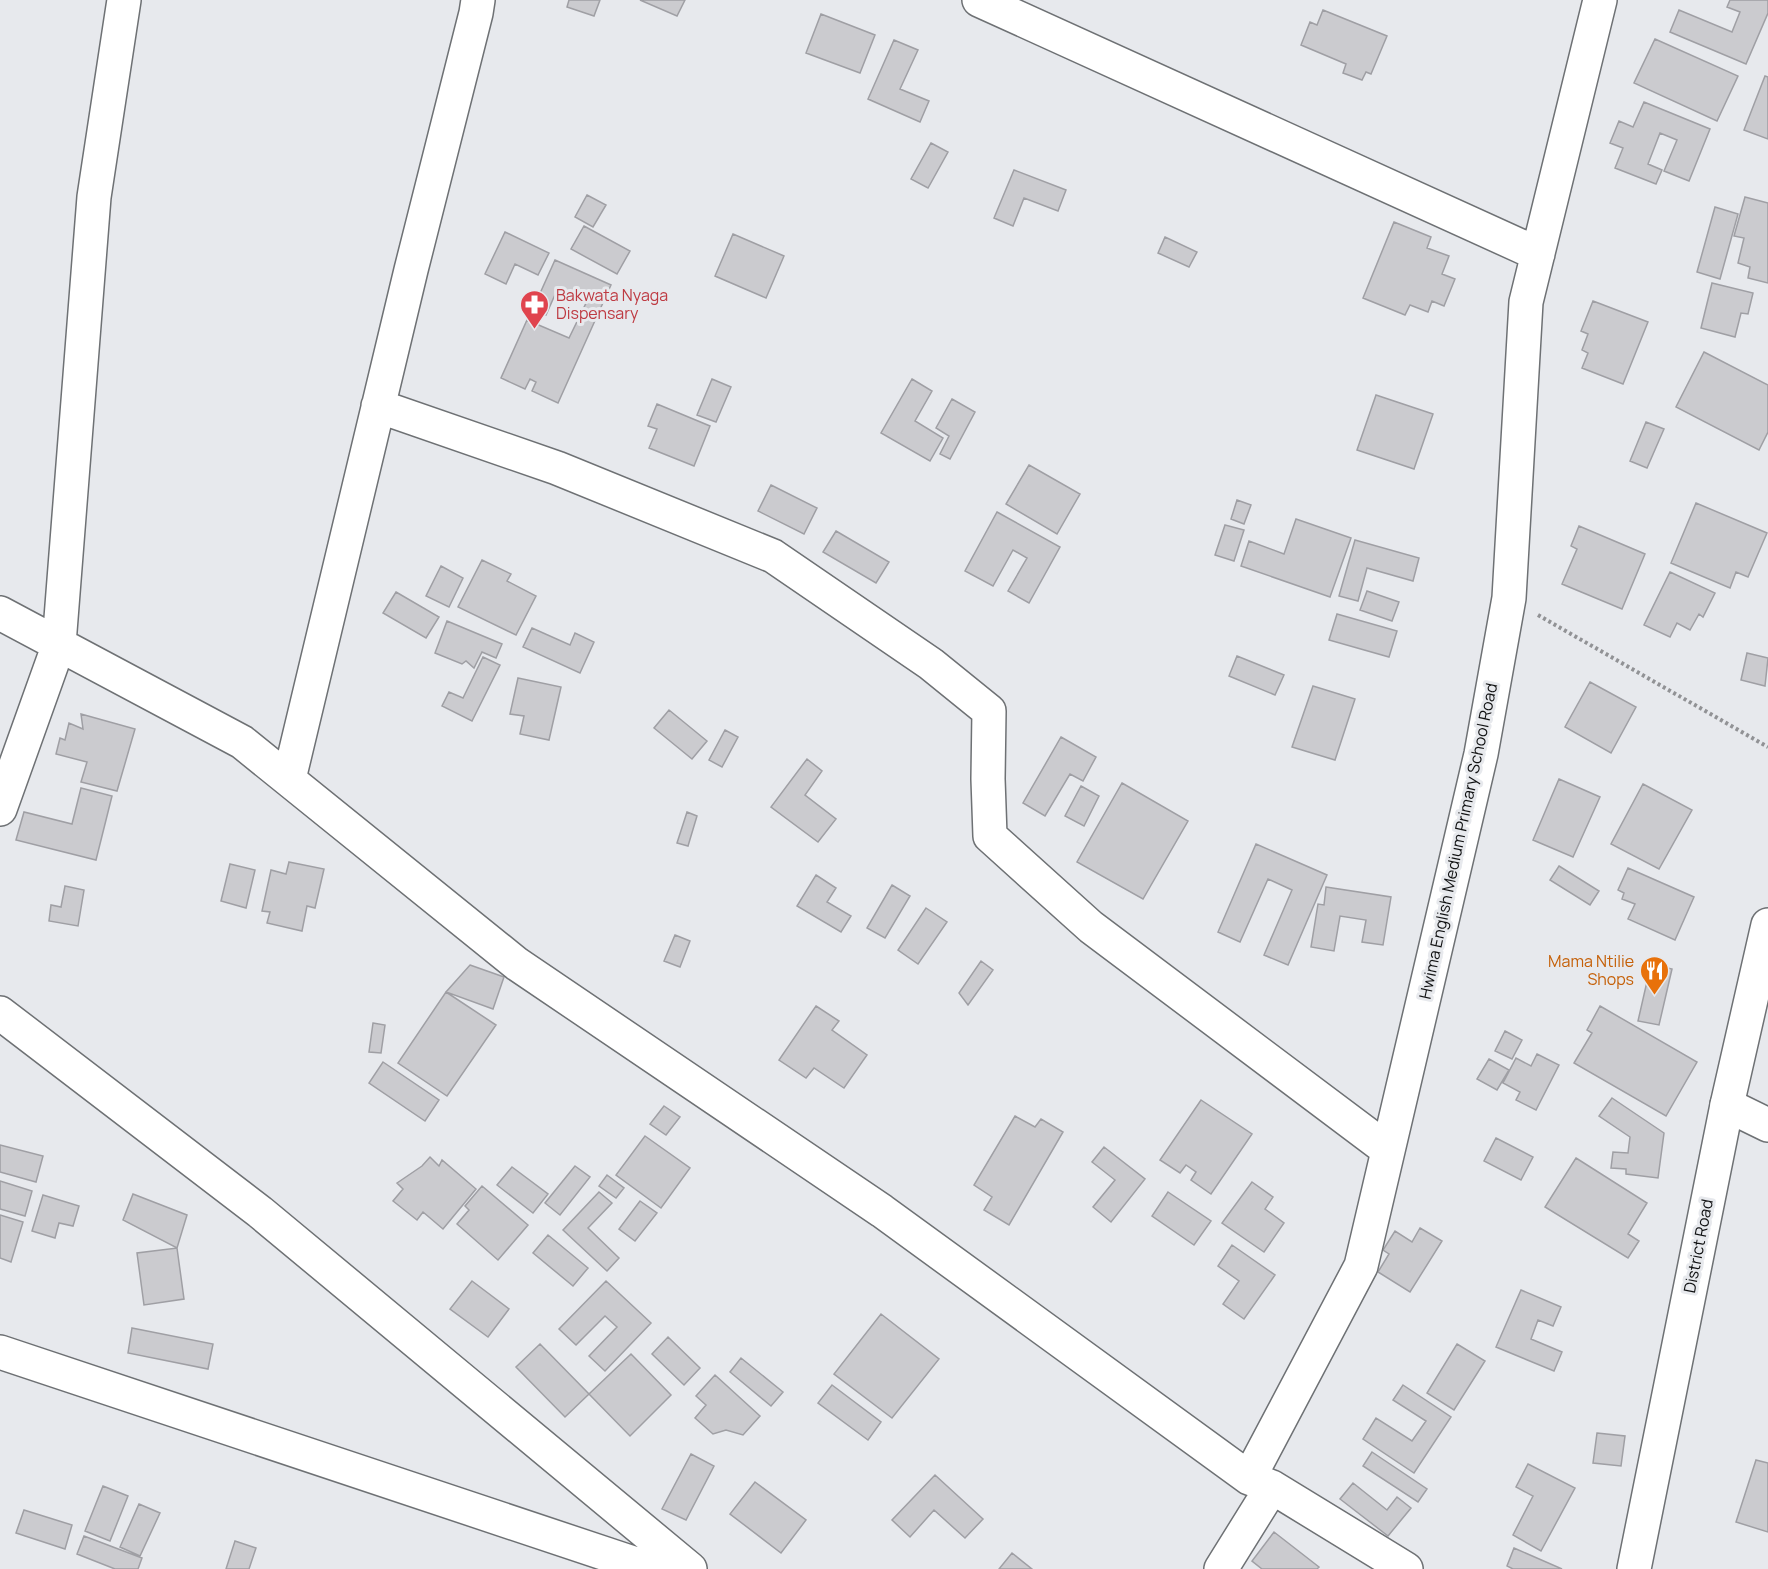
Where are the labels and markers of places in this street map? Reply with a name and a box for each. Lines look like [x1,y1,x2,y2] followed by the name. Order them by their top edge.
[556,284,668,324] place label: Bakwata Nyaga Dispensary
[519,288,551,330] pharmacy icon: Bakwata Nyaga Dispensary
[1548,950,1634,990] place label: Mama Ntilie Shops
[1639,954,1671,996] restaurant icon: Mama Ntilie Shops

